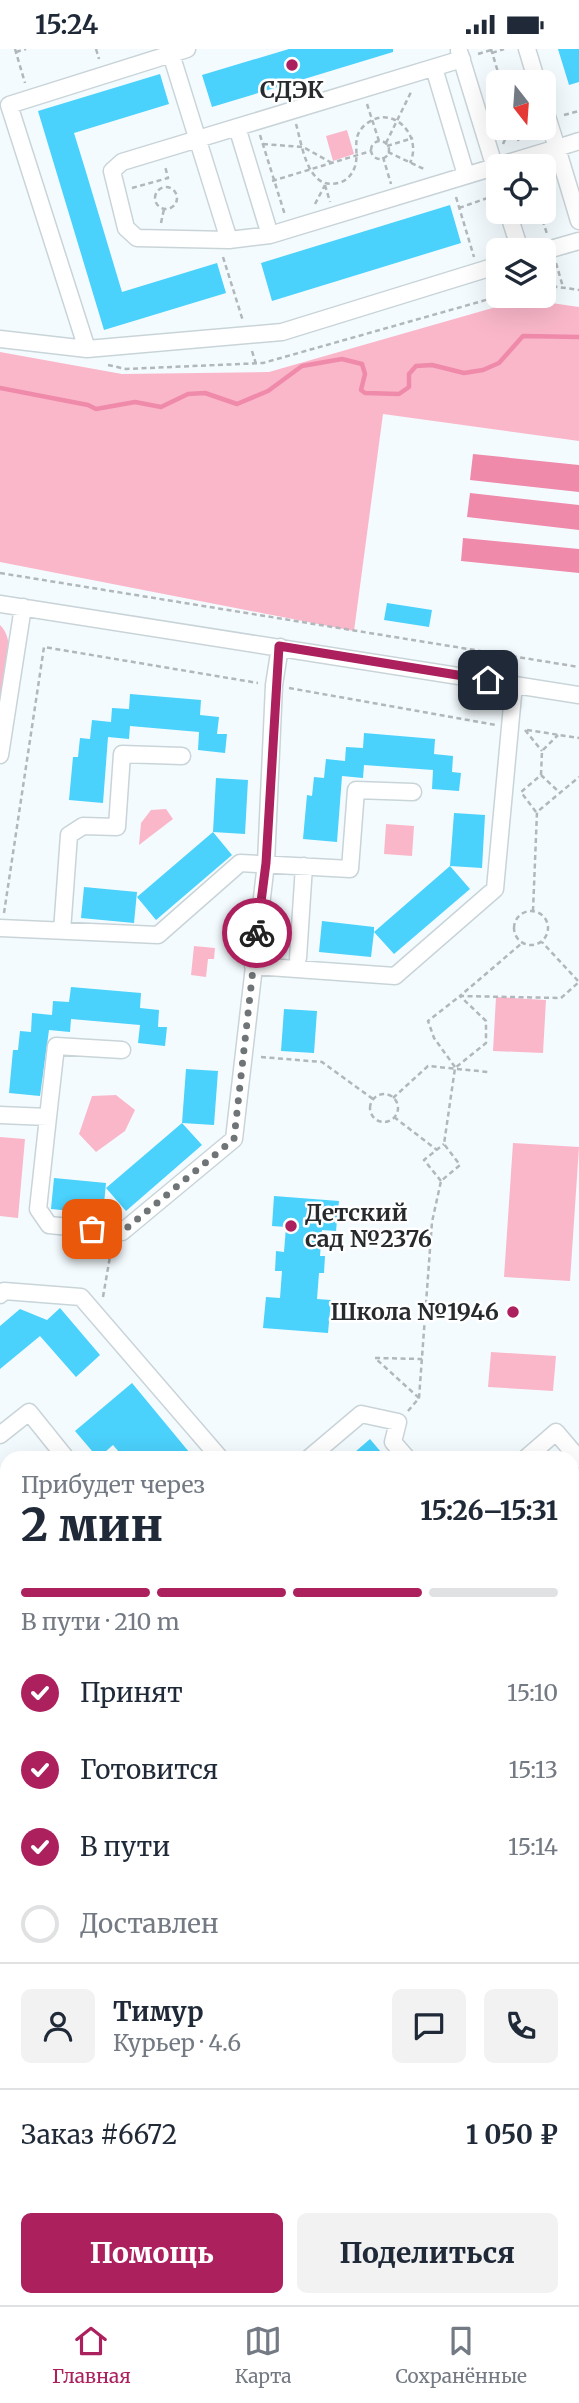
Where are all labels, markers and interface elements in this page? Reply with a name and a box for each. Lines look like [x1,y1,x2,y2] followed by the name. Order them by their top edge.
[35,8,98,41] text: 15:24
[284,57,300,73] marker: СДЭК
[486,70,556,140] north arrow
[486,70,556,308] map controls
[260,75,324,104] place label: СДЭК
[486,154,556,224] button: locate
[486,238,556,308] button: layers
[458,650,518,710] pin
[469,661,507,699] icon: home
[222,898,292,968] courier
[238,914,276,952] icon: bike
[305,1198,432,1253] place label: Детский сад №2376
[62,1199,122,1259] pin
[73,1210,111,1248] icon: bag
[283,1218,299,1234] marker: Детский сад №2376
[330,1297,499,1326] place label: Школа №1946
[505,1304,521,1320] marker: Школа №1946
[21,1470,205,1499] text: Прибудет через
[420,1494,558,1527] text: 15:26–15:31
[21,1496,163,1554] text: 2 мин
[21,1607,180,1636] text: В пути · 210 m
[21,1674,59,1712] icon: check
[80,1676,183,1709] text: Принят
[507,1678,558,1707] text: 15:10
[21,1751,59,1789] icon: check
[80,1753,218,1786] text: Готовится
[508,1755,558,1784] text: 15:13
[21,1828,59,1866] icon: check
[80,1830,170,1863] text: В пути
[508,1832,558,1861] text: 15:14
[80,1907,219,1940] text: Доставлен
[21,1989,95,2063] button: person
[392,1989,466,2063] button: chat
[484,1989,558,2063] button: phone
[113,1995,203,2028] text: Тимур
[113,2028,241,2057] text: Курьер · 4.6
[21,2118,177,2151] text: Заказ #6672
[466,2118,558,2151] text: 1 050 ₽
[21,2213,283,2293] button: Помощь
[297,2213,558,2293] button: Поделиться
[52,2322,131,2388] tab: Главная
[235,2322,291,2388] tab: Карта
[395,2322,527,2388] tab: Сохранённые

